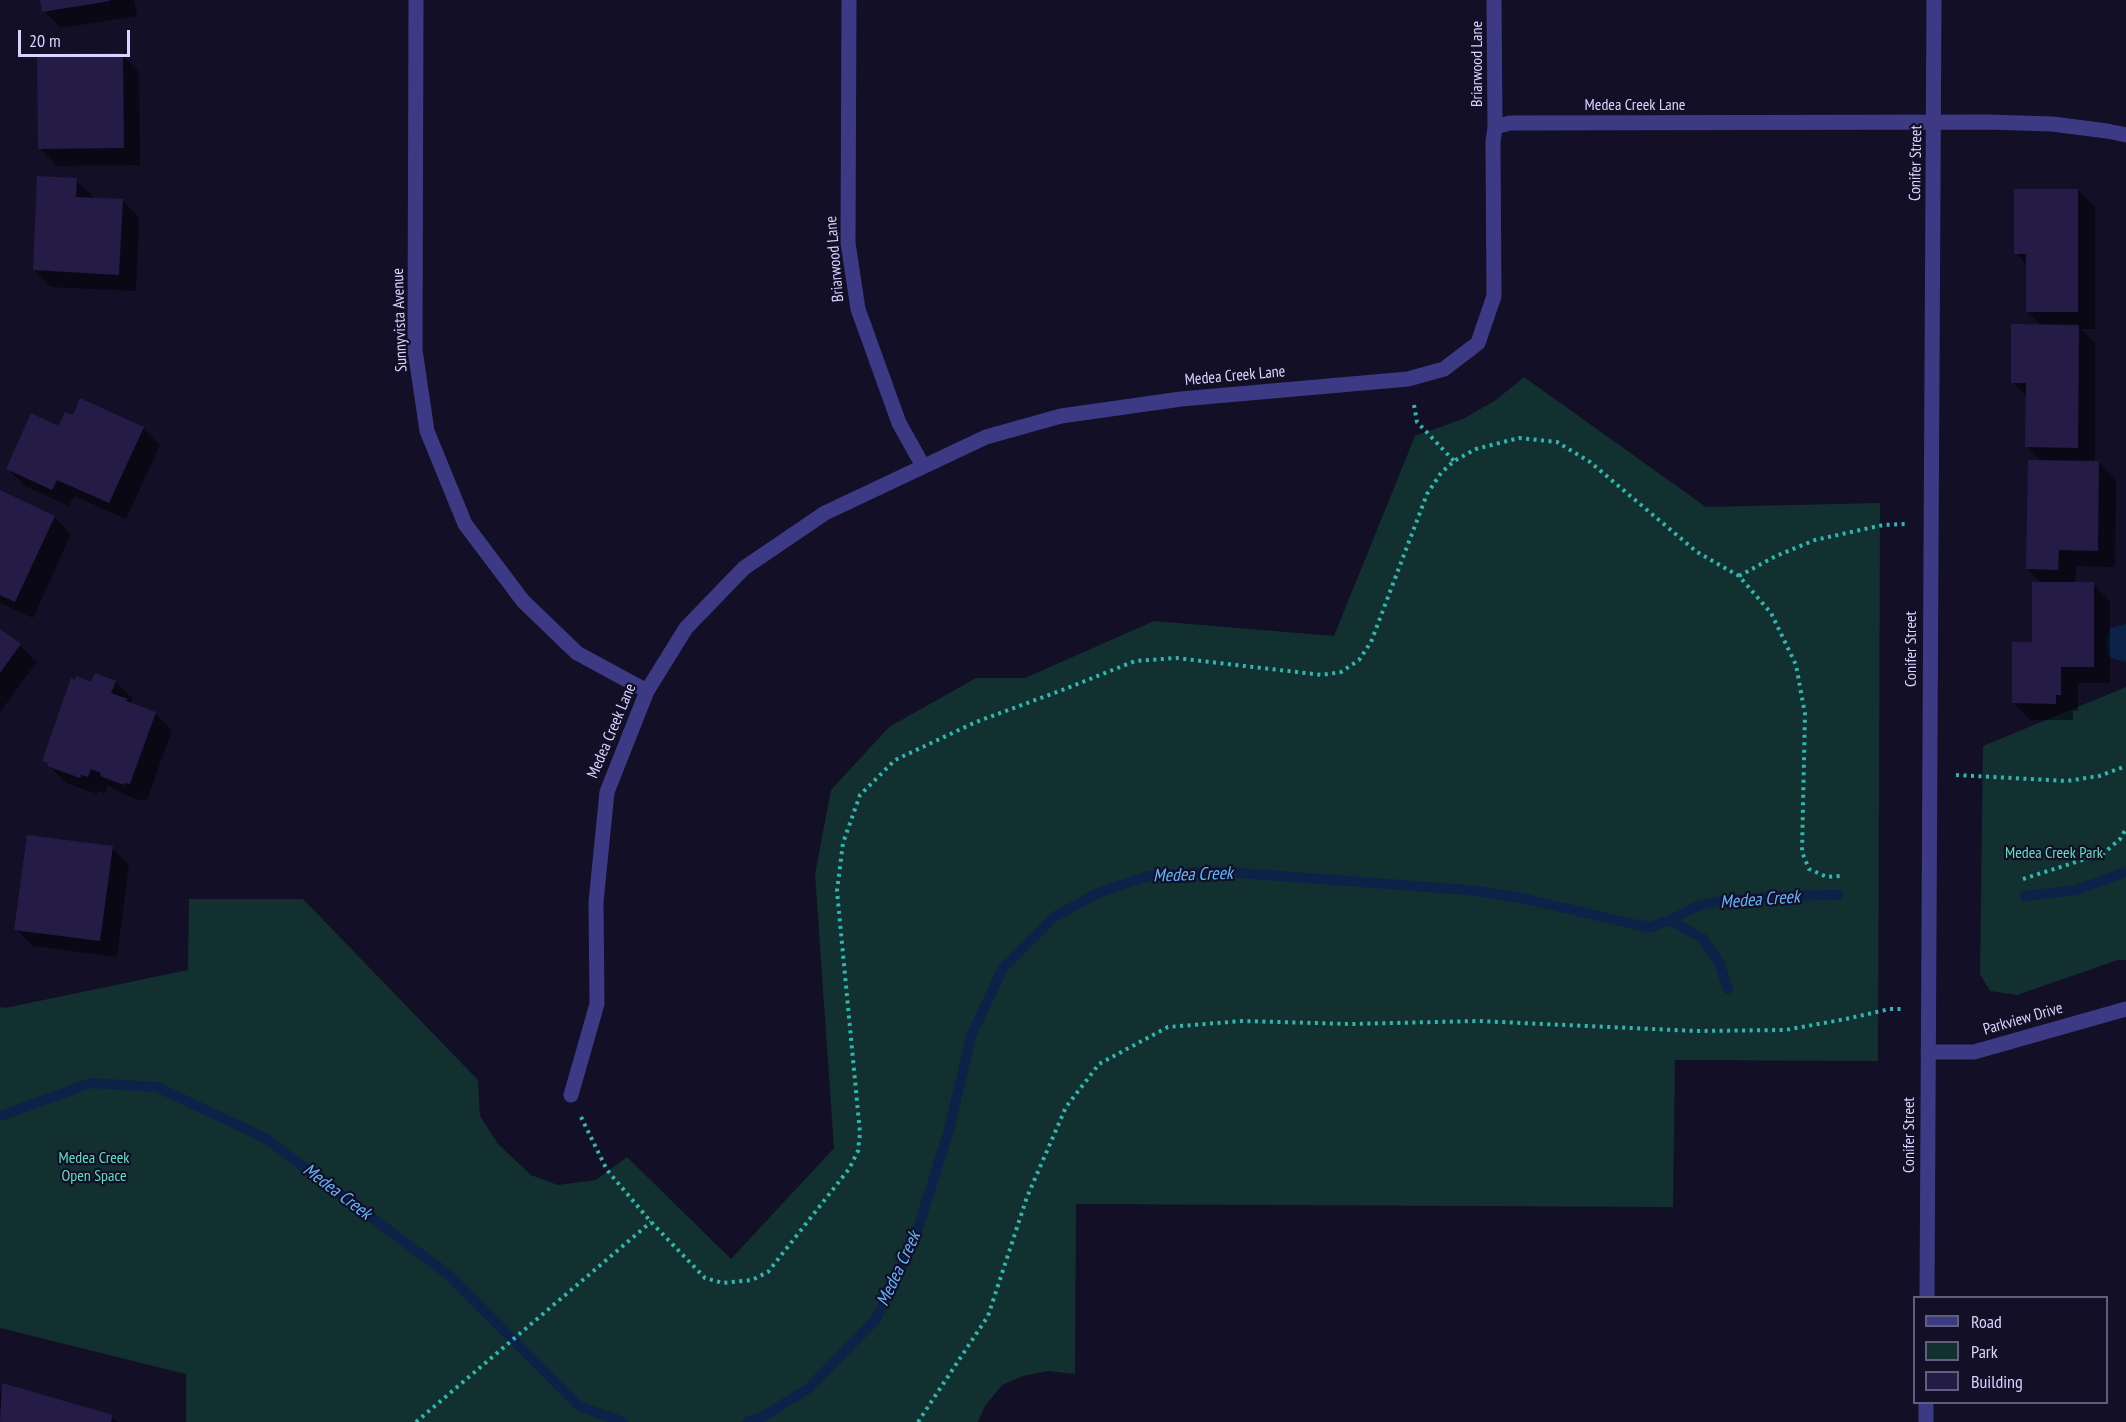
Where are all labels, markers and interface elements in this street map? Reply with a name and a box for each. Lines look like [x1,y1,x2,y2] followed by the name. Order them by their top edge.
[21,18,134,56] scale bar
[1467,21,1487,107] street label: Briarwood Lane
[29,29,61,52] text: 20 m
[1585,95,1685,115] street label: Medea Creek Lane
[1906,125,1926,201] street label: Conifer Street
[822,215,848,303] street label: Briarwood Lane
[389,268,411,372] street label: Sunnyvista Avenue
[1184,362,1286,390] street label: Medea Creek Lane
[1901,611,1921,687] street label: Conifer Street
[583,681,641,781] street label: Medea Creek Lane
[2005,843,2103,863] park label: Medea Creek Park
[1153,863,1233,887] water label: Medea Creek
[1719,886,1801,914] water label: Medea Creek
[1981,998,2065,1040] street label: Parkview Drive
[1899,1097,1919,1173] street label: Conifer Street
[59,1148,129,1186] park label: Medea Creek Open Space
[299,1159,375,1225] water label: Medea Creek
[872,1228,926,1310] water label: Medea Creek
[1913,1296,2108,1404] legend
[1971,1310,2002,1333] text: Road
[1971,1340,1998,1363] text: Park
[1971,1370,2023,1393] text: Building

